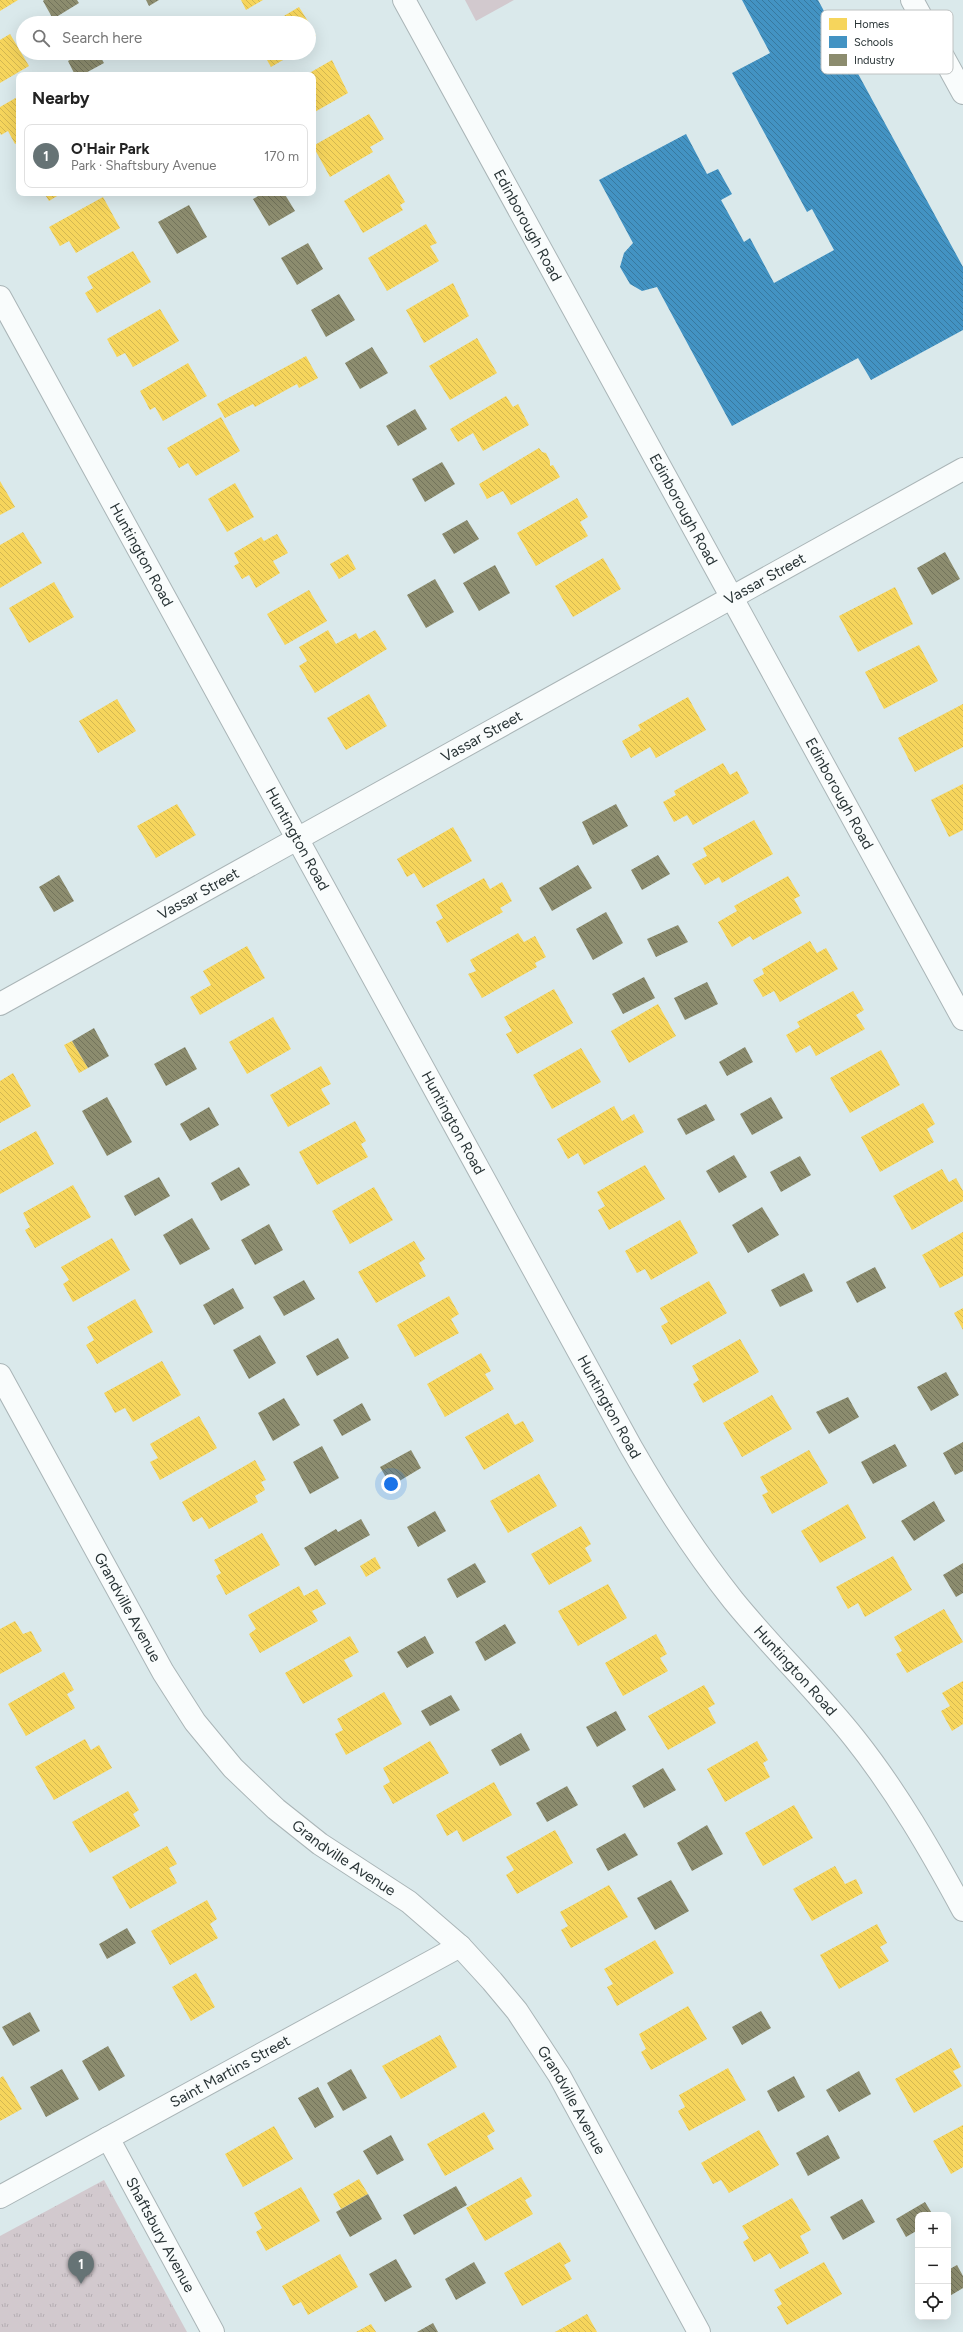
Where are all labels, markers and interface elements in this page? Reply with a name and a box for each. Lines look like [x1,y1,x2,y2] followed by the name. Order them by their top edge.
[821,10,953,74] legend
[16,16,316,60] search box
[854,18,889,31] text: Homes
[30,27,52,49] icon: search
[62,29,142,47] text: Search here
[854,36,893,49] text: Schools
[854,54,895,67] text: Industry
[32,88,90,108] text: Nearby
[71,140,150,158] text: O'Hair Park
[43,149,49,164] text: 1
[264,149,299,164] text: 170 m
[71,158,216,173] text: Park · Shaftsbury Avenue
[490,166,565,284] street label: Edinborough Road
[646,450,721,568] street label: Edinborough Road
[106,500,177,610] street label: Huntington Road
[721,549,809,609] street label: Vassar Street
[438,707,526,766] street label: Vassar Street
[801,734,877,852] street label: Edinborough Road
[262,784,333,894] street label: Huntington Road
[155,864,242,923] street label: Vassar Street
[418,1068,489,1178] street label: Huntington Road
[573,1352,645,1462] street label: Huntington Road
[381,1474,401,1494] your location
[90,1550,165,1665] street label: Grandville Avenue
[750,1622,841,1719] street label: Huntington Road
[288,1816,399,1900] street label: Grandville Avenue
[167,2031,293,2111] street label: Saint Martins Street
[533,2042,609,2157] street label: Grandville Avenue
[122,2174,199,2295] street label: Shaftsbury Avenue
[915,2212,951,2320] map controls
[915,2212,951,2248] button: +
[915,2248,951,2284] button: −
[68,2251,94,2284] pin: 1
[915,2284,951,2320] button: locate

